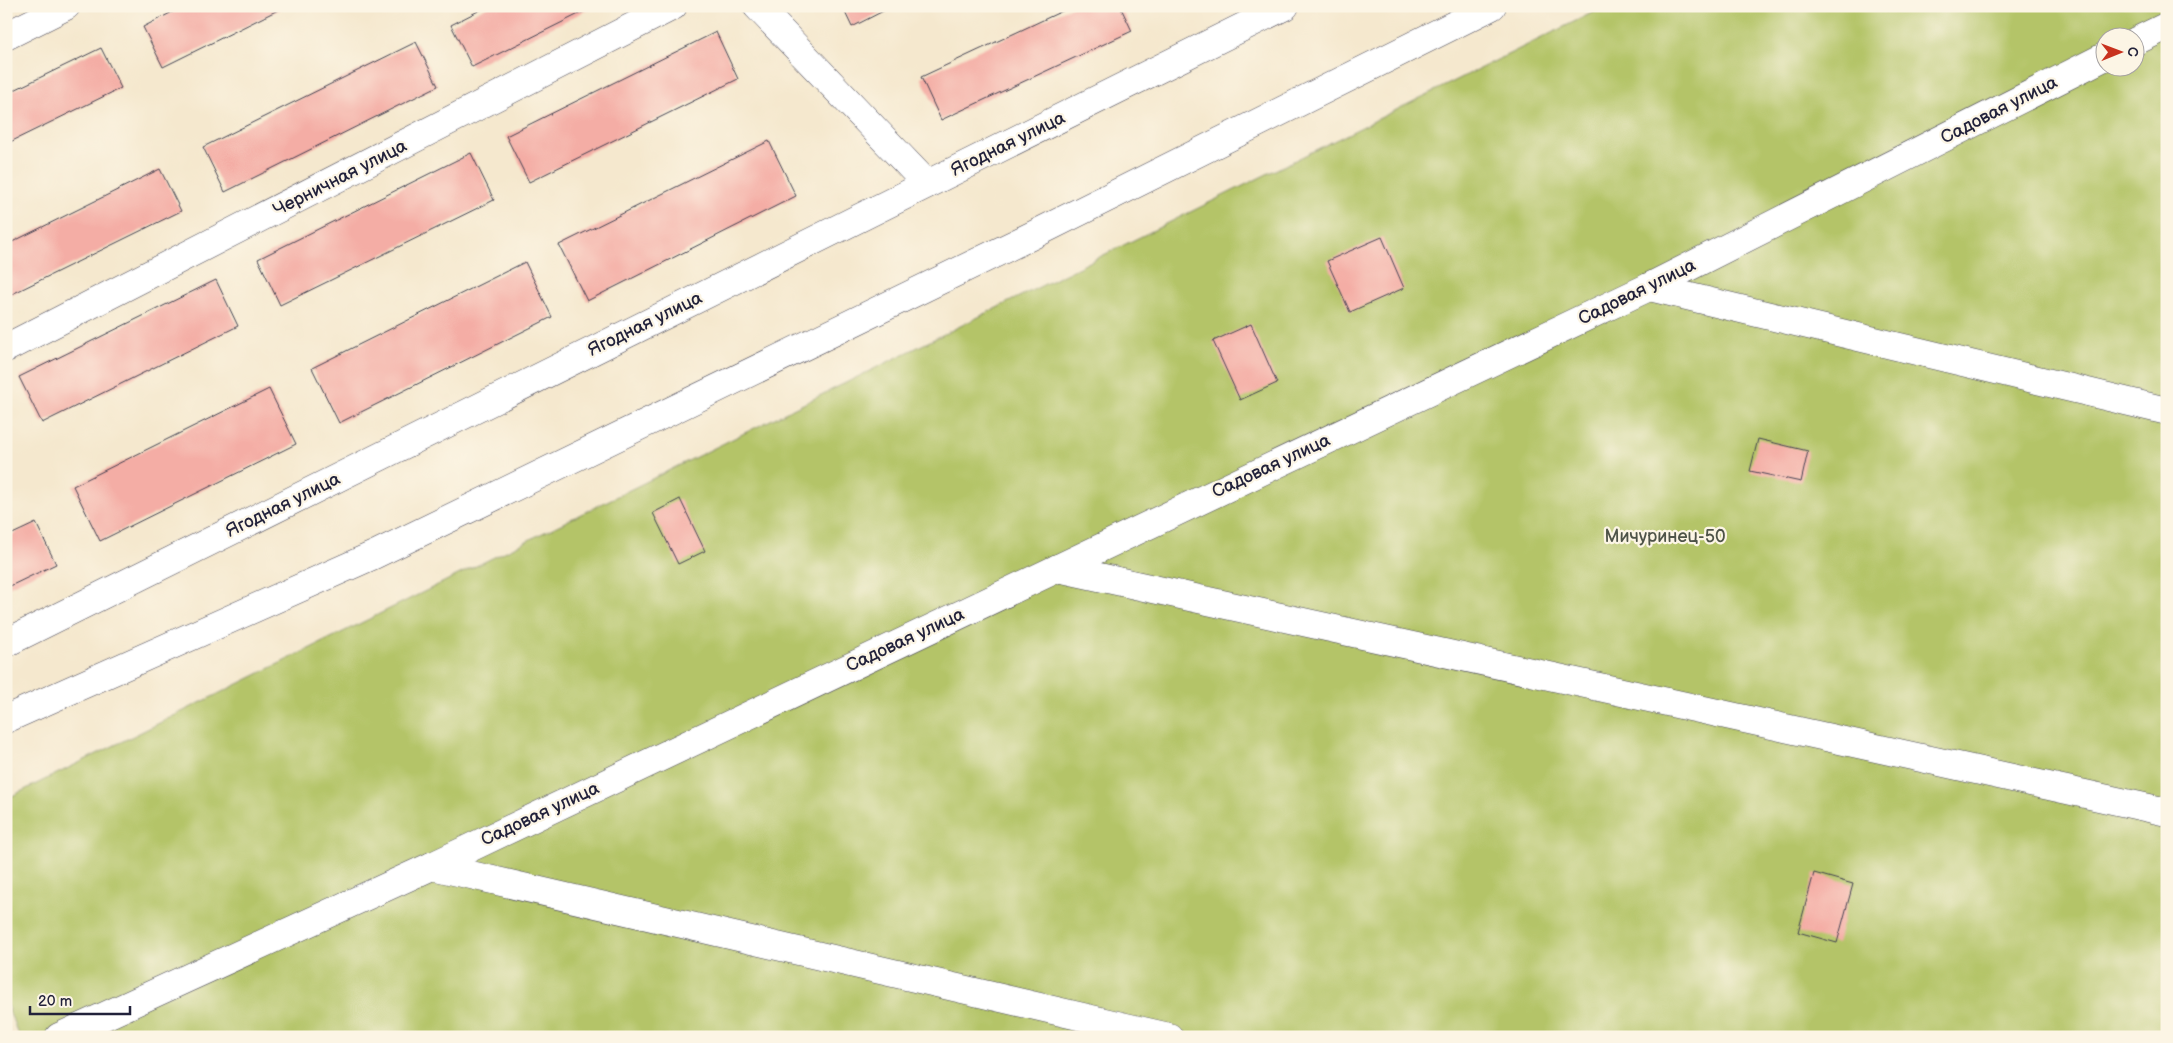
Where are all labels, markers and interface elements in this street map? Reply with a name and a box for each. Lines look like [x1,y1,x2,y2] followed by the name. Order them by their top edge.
[2096,28,2146,78] north arrow
[2124,47,2141,57] text: С
[1937,71,2061,148] street label: Садовая улица
[947,107,1069,181] street label: Ягодная улица
[270,135,411,221] street label: Черничная улица
[1575,254,1699,329] street label: Садовая улица
[584,287,706,361] street label: Ягодная улица
[1209,429,1334,503] street label: Садовая улица
[222,468,344,542] street label: Ягодная улица
[1604,526,1726,547] park label: Мичуринец-50
[843,603,968,677] street label: Садовая улица
[478,777,603,851] street label: Садовая улица
[30,983,130,1015] scale bar
[38,992,72,1011] text: 20 m

